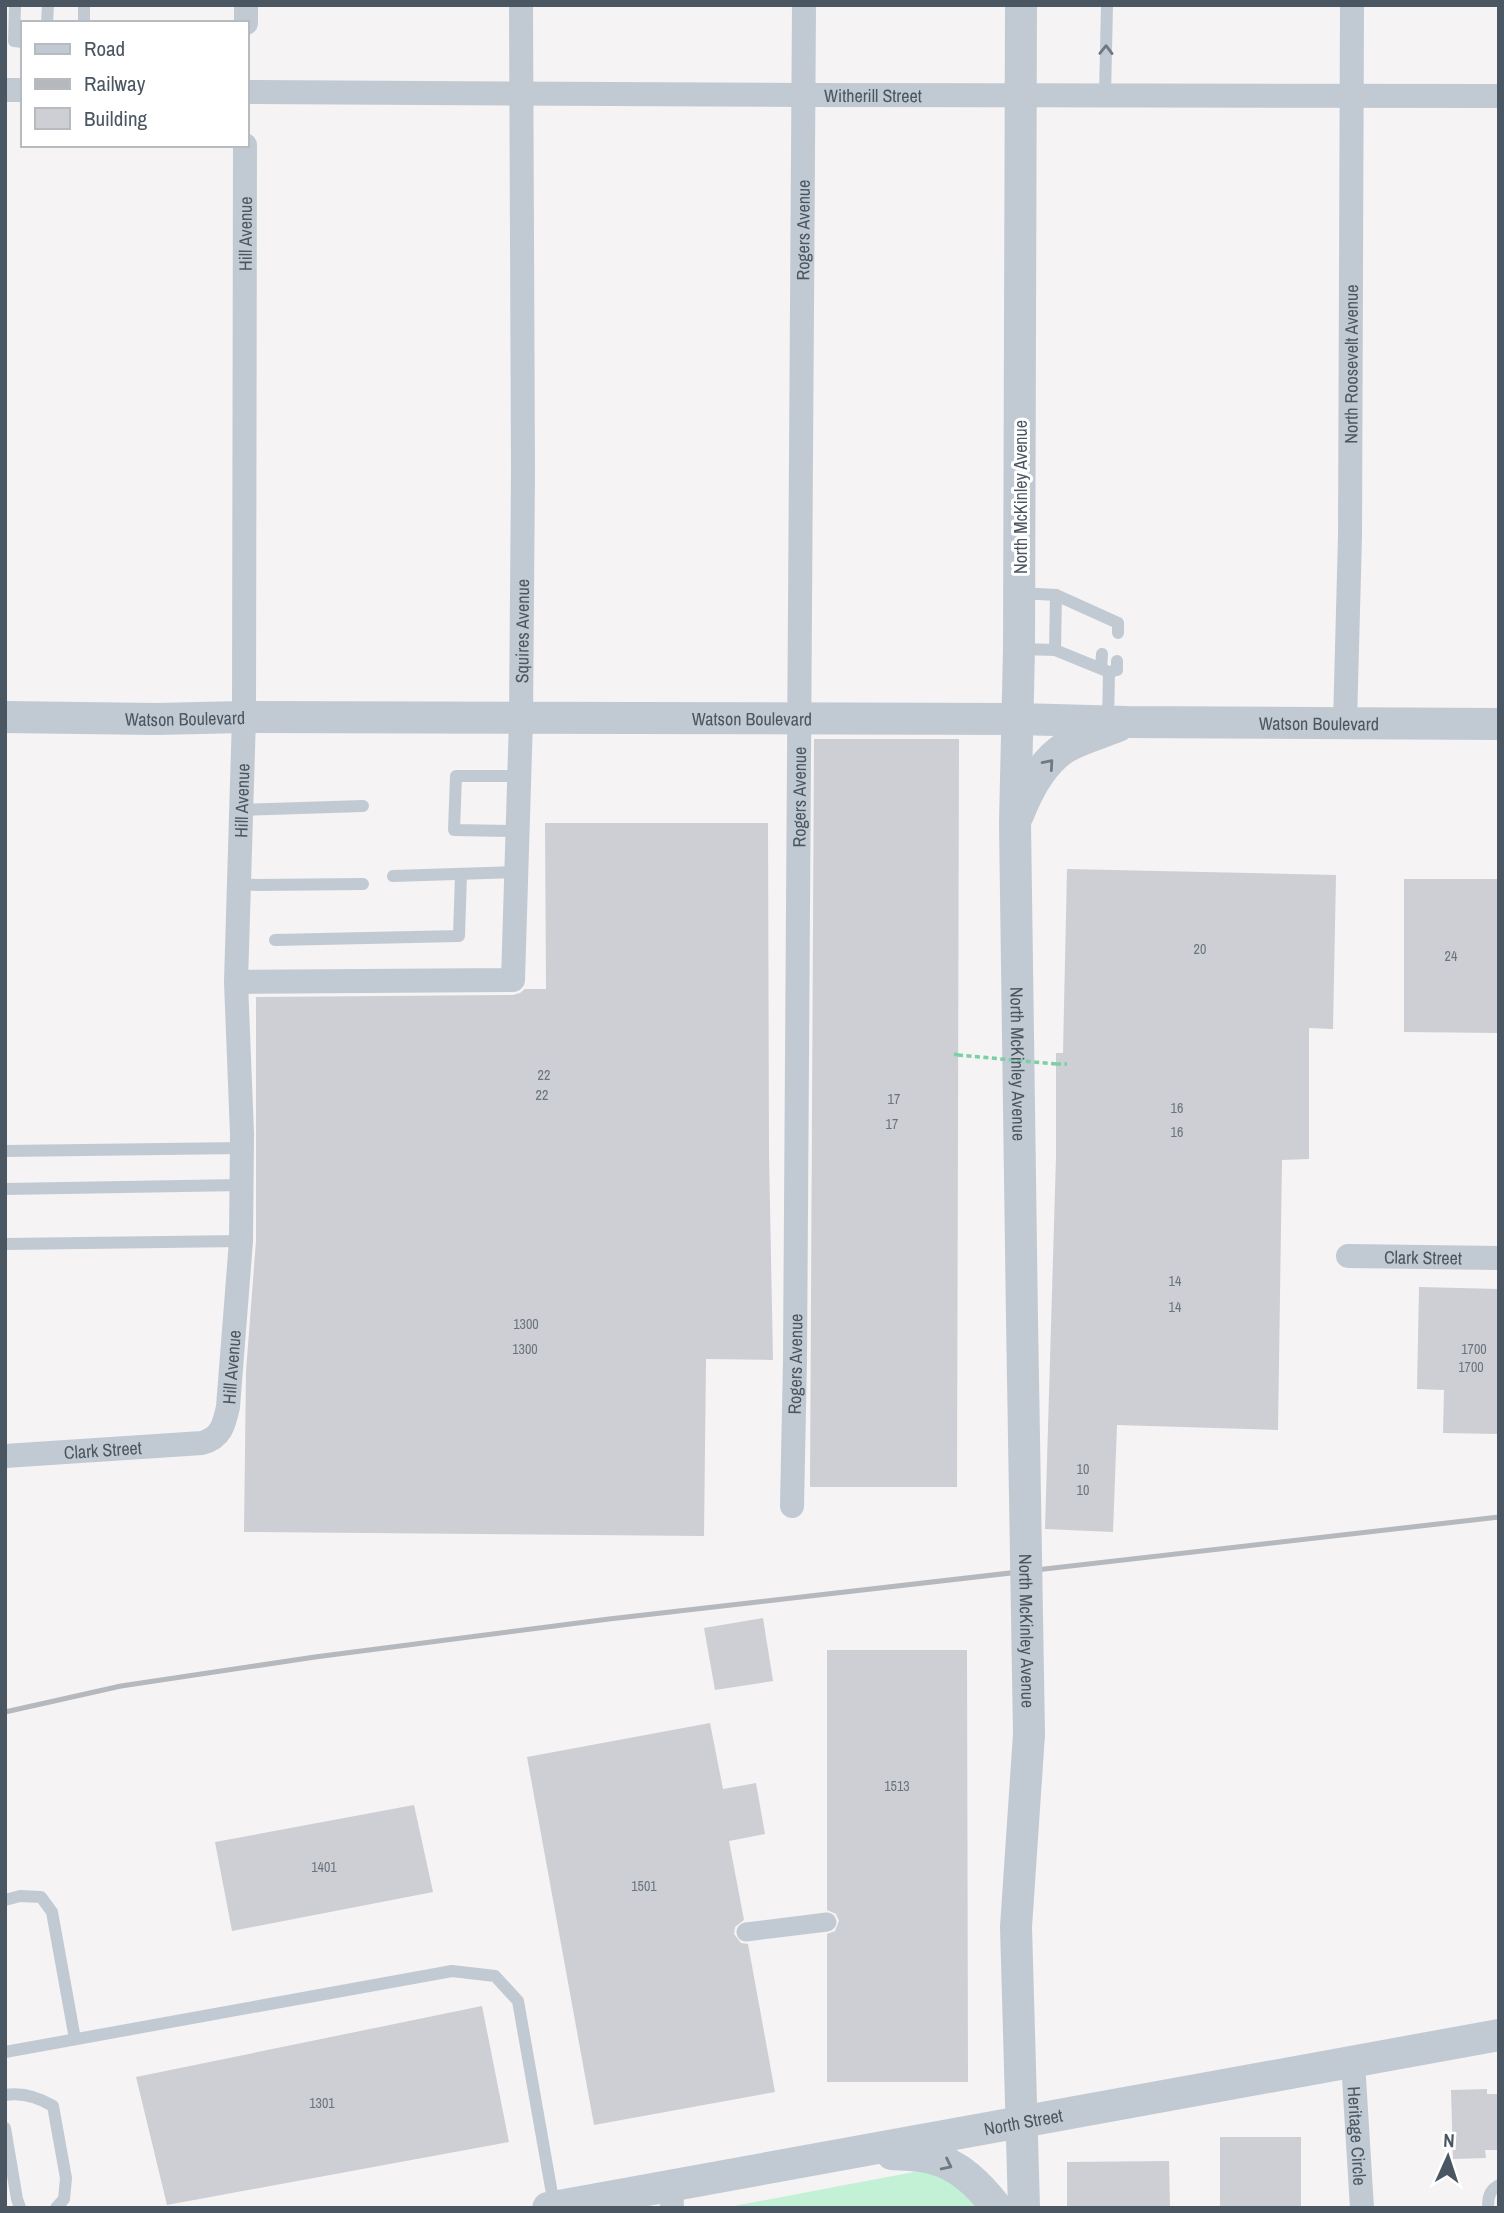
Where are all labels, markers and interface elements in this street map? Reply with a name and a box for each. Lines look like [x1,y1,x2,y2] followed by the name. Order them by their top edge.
[21,21,248,147] legend
[84,34,125,63] text: Road
[1098,45,1114,55] one-way arrow
[84,69,146,98] text: Railway
[824,83,922,108] street label: Witherill Street
[84,104,148,133] text: Building
[790,180,815,281] street label: Rogers Avenue
[232,196,257,271] street label: Hill Avenue
[1338,284,1363,444] street label: North Roosevelt Avenue
[1008,420,1033,574] street label: North McKinley Avenue
[509,579,535,683] street label: Squires Avenue
[125,704,245,732] street label: Watson Boulevard
[692,706,812,731] street label: Watson Boulevard
[1259,710,1379,736] street label: Watson Boulevard
[786,747,812,848] street label: Rogers Avenue
[1041,760,1053,773] one-way arrow
[228,763,255,838] street label: Hill Avenue
[1194,940,1206,958] house number: 20
[1445,947,1458,965] house number: 24
[1005,987,1032,1141] street label: North McKinley Avenue
[538,1066,550,1084] house number: 22
[536,1086,548,1104] house number: 22
[888,1090,900,1108] house number: 17
[1171,1099,1183,1117] house number: 16
[886,1115,898,1133] house number: 17
[1171,1123,1183,1141] house number: 16
[1384,1244,1462,1270] street label: Clark Street
[1169,1272,1182,1290] house number: 14
[1169,1298,1182,1316] house number: 14
[781,1314,808,1415] street label: Rogers Avenue
[513,1315,539,1333] house number: 1300
[216,1329,246,1405] street label: Hill Avenue
[512,1340,538,1358] house number: 1300
[1461,1340,1487,1358] house number: 1700
[1458,1358,1484,1376] house number: 1700
[63,1435,143,1465] street label: Clark Street
[1077,1460,1089,1478] house number: 10
[1077,1481,1089,1499] house number: 10
[1013,1554,1041,1708] street label: North McKinley Avenue
[884,1777,910,1795] house number: 1513
[311,1858,337,1876] house number: 1401
[631,1877,657,1895] house number: 1501
[1342,2086,1373,2186] street label: Heritage Circle
[309,2094,335,2112] house number: 1301
[982,2102,1065,2141] street label: North Street
[1413,2122,1483,2192] north arrow
[1443,2127,1455,2153] text: N
[939,2156,952,2170] one-way arrow

